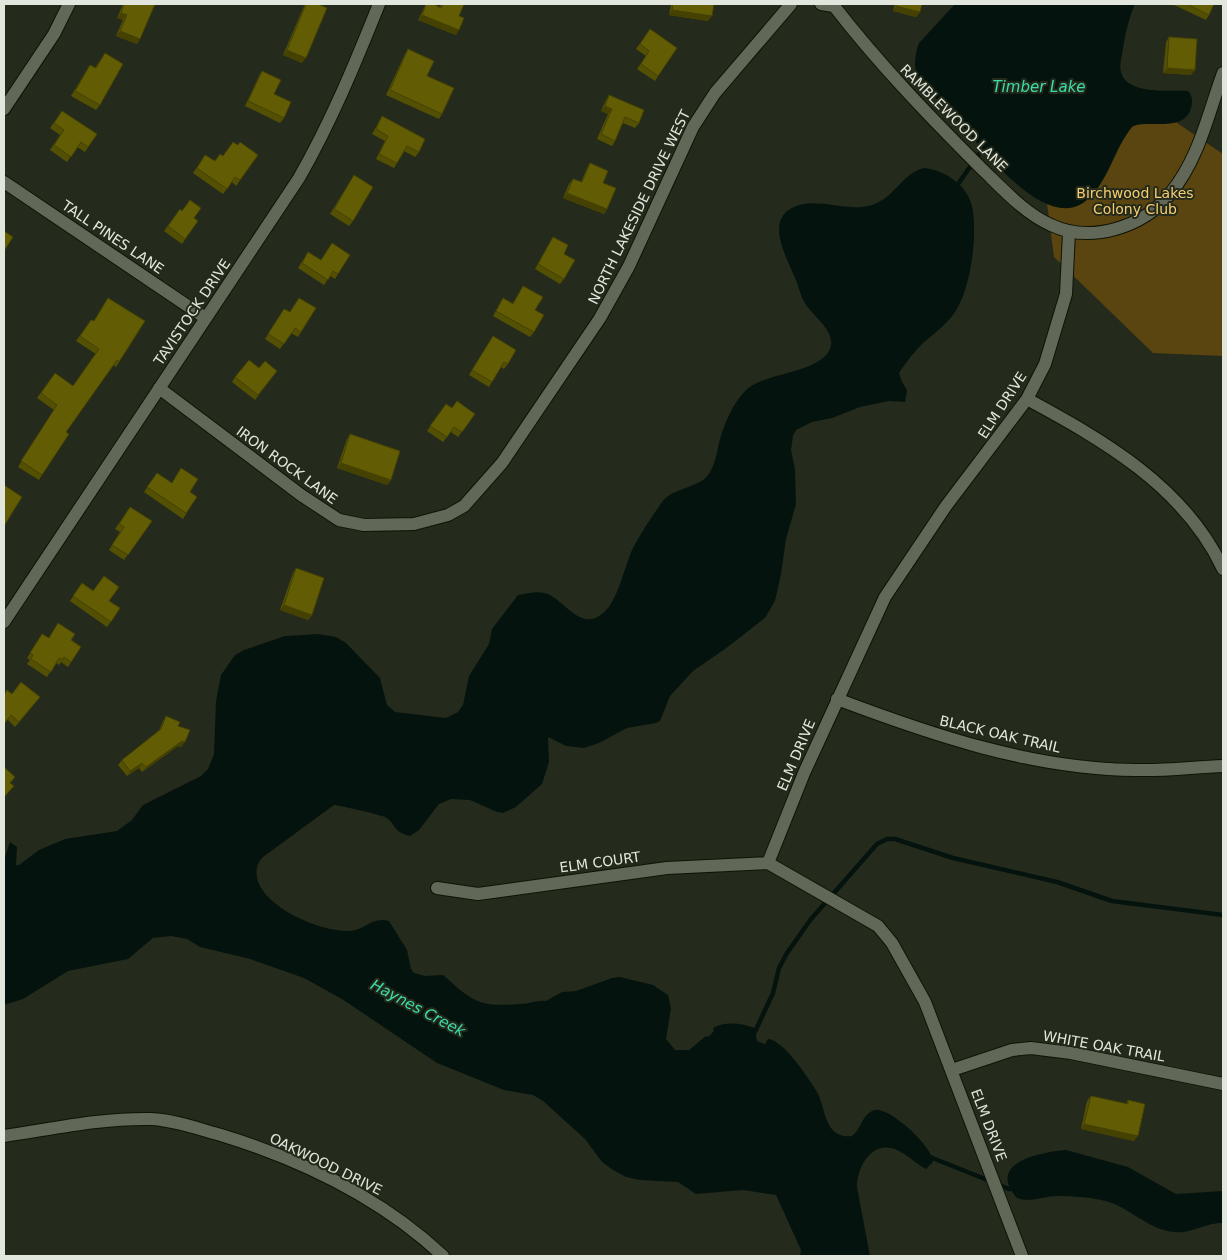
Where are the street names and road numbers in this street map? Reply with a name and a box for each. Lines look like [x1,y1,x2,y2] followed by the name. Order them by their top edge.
[897,61,1011,175] street label: RAMBLEWOOD LANE
[585,107,693,307] street label: NORTH LAKESIDE DRIVE WEST
[58,196,167,277] street label: TALL PINES LANE
[150,256,234,369] street label: TAVISTOCK DRIVE
[975,369,1029,441] street label: ELM DRIVE
[233,423,341,507] street label: IRON ROCK LANE
[938,712,1062,756] street label: BLACK OAK TRAIL
[774,717,818,793] street label: ELM DRIVE
[559,848,642,876] street label: ELM COURT
[1042,1027,1166,1065] street label: WHITE OAK TRAIL
[968,1087,1010,1163] street label: ELM DRIVE
[267,1130,385,1198] street label: OAKWOOD DRIVE

